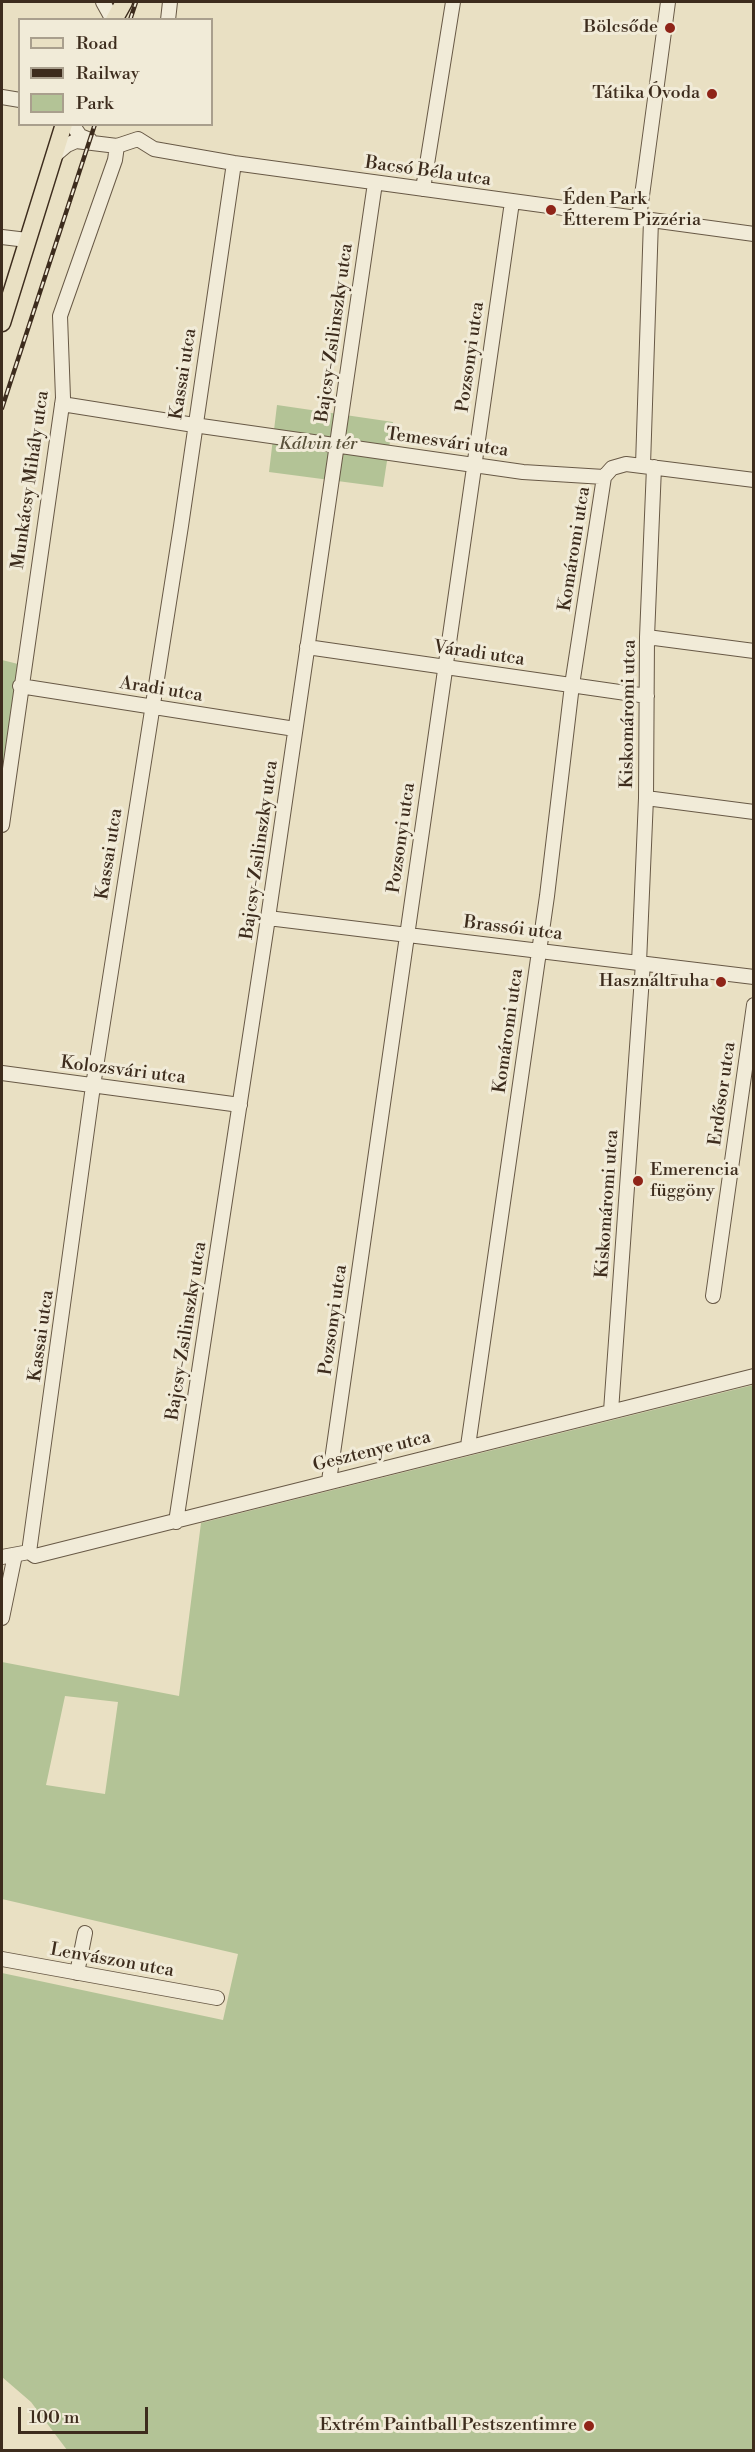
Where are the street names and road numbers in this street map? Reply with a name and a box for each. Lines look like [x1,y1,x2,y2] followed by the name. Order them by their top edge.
[364,152,492,192] street label: Bacsó Béla utca
[312,242,358,424] street label: Bajcsy-Zsilinszky utca
[453,300,489,414] street label: Pozsonyi utca
[166,327,202,421] street label: Kassai utca
[8,389,54,571] street label: Munkácsy Mihály utca
[384,424,510,462] street label: Temesvári utca
[555,485,595,613] street label: Komáromi utca
[432,637,526,671] street label: Váradi utca
[617,639,641,789] street label: Kiskomáromi utca
[118,673,204,707] street label: Aradi utca
[237,759,283,941] street label: Bajcsy-Zsilinszky utca
[384,781,420,895] street label: Pozsonyi utca
[92,807,128,901] street label: Kassai utca
[462,912,564,946] street label: Brassói utca
[490,967,528,1095] street label: Komáromi utca
[705,1041,741,1147] street label: Erdősor utca
[59,1053,187,1089] street label: Kolozsvári utca
[592,1129,624,1279] street label: Kiskomáromi utca
[162,1240,212,1422] street label: Bajcsy-Zsilinszky utca
[316,1263,352,1377] street label: Pozsonyi utca
[25,1289,59,1383] street label: Kassai utca
[311,1427,433,1477] street label: Gesztenye utca
[48,1939,176,1983] street label: Lenvászon utca

